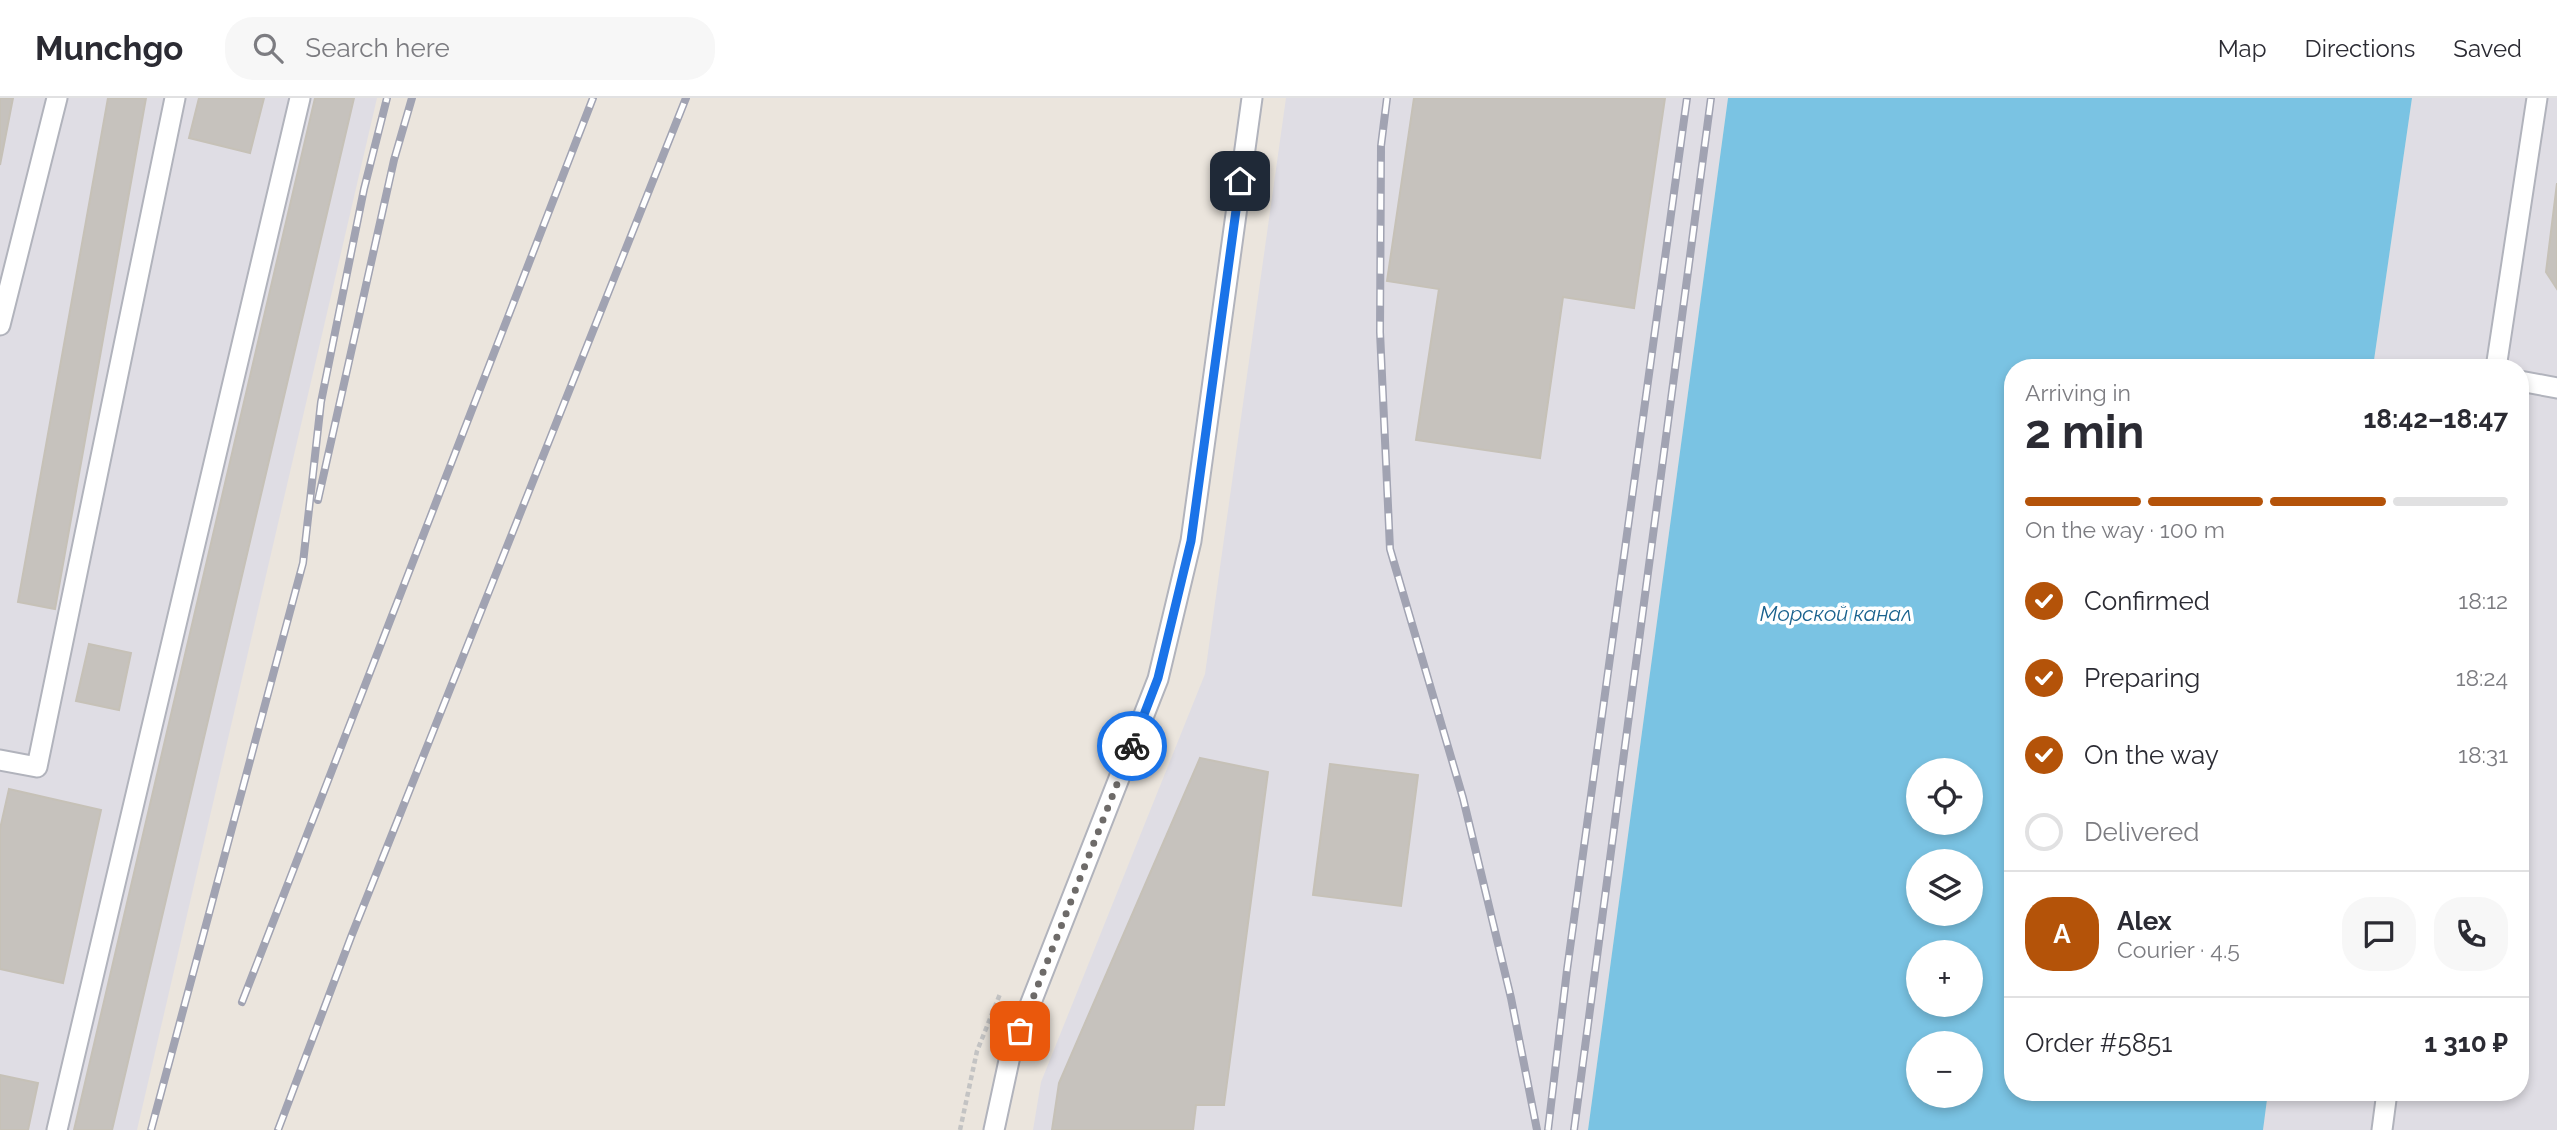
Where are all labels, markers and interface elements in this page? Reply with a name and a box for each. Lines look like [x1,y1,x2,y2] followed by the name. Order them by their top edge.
[225,17,715,80] search box
[35,29,183,68] text: Munchgo
[249,29,287,67] icon: search
[305,33,450,63] text: Search here
[2218,34,2267,63] text: Map
[2305,34,2415,63] text: Directions
[2453,34,2522,63] text: Saved
[1210,151,1270,211] pin
[1221,162,1259,200] icon: home
[2025,379,2131,406] text: Arriving in
[2363,404,2508,434] text: 18:42–18:47
[2025,405,2144,459] text: 2 min
[2025,516,2225,543] text: On the way · 100 m
[2025,582,2063,620] icon: check
[2084,586,2210,616] text: Confirmed
[2458,587,2508,614] text: 18:12
[1760,601,1912,626] water label: Морской канал
[2025,659,2063,697] icon: check
[2084,663,2200,693] text: Preparing
[2456,664,2508,691] text: 18:24
[1097,711,1167,781] courier
[1113,727,1151,765] icon: bike
[2025,736,2063,774] icon: check
[2084,740,2219,770] text: On the way
[2458,741,2508,768] text: 18:31
[1906,758,1983,1108] map controls
[1906,758,1983,835] button: locate
[2084,817,2199,847] text: Delivered
[1906,849,1983,926] button: layers
[2342,897,2416,971] button: chat
[2434,897,2508,971] button: phone
[2117,906,2172,936] text: Alex
[2053,919,2071,949] text: A
[2117,936,2240,963] text: Courier · 4.5
[1906,940,1983,1017] button: +
[990,1001,1050,1061] pin
[1001,1012,1039,1050] icon: bag
[2025,1028,2172,1058] text: Order #5851
[2424,1028,2508,1058] text: 1 310 ₽
[1906,1031,1983,1108] button: −

